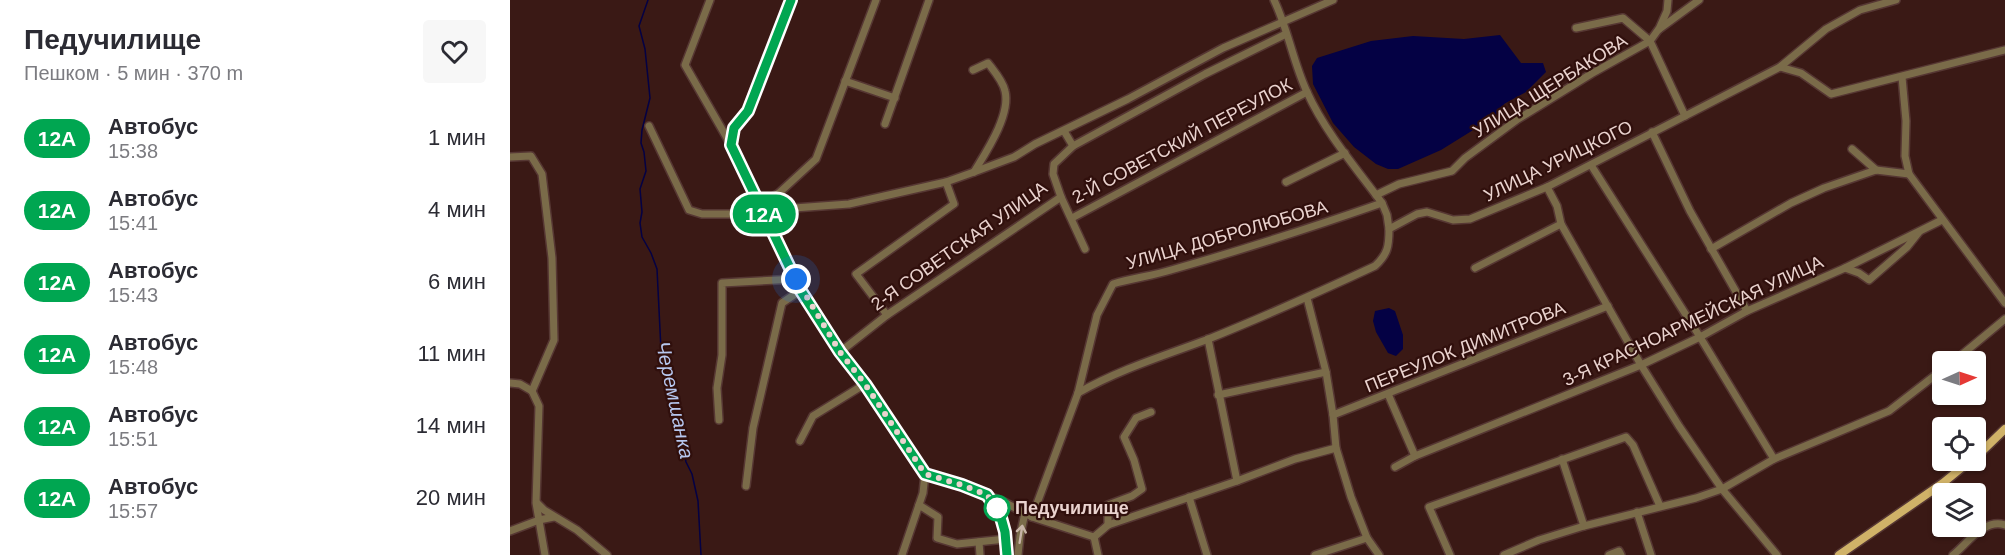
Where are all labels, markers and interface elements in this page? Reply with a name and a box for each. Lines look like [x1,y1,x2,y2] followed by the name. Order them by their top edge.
[423,20,486,83] button: heart
[24,24,201,55] text: Педучилище
[1469,30,1631,142] street label: УЛИЦА ЩЕРБАКОВА
[24,62,243,84] text: Пешком · 5 мин · 370 m
[1068,73,1296,208] street label: 2-Й СОВЕТСКИЙ ПЕРЕУЛОК
[108,114,198,139] text: Автобус
[1481,116,1635,206] street label: УЛИЦА УРИЦКОГО
[428,125,486,150] text: 1 мин
[38,127,76,150] text: 12А
[108,140,158,162] text: 15:38
[867,178,1051,314] street label: 2-Я СОВЕТСКАЯ УЛИЦА
[108,186,198,211] text: Автобус
[730,194,798,234] line badge: 12А
[428,197,486,222] text: 4 мин
[1124,197,1330,273] street label: УЛИЦА ДОБРОЛЮБОВА
[38,199,76,222] text: 12А
[745,203,783,226] text: 12А
[108,212,158,234] text: 15:41
[1559,251,1826,390] street label: 3-Я КРАСНОАРМЕЙСКАЯ УЛИЦА
[108,258,198,283] text: Автобус
[781,264,811,294] your location
[428,269,486,294] text: 6 мин
[38,271,76,294] text: 12А
[108,284,158,306] text: 15:43
[1362,298,1568,396] street label: ПЕРЕУЛОК ДИМИТРОВА
[108,330,198,355] text: Автобус
[652,339,698,461] water label: Черемшанка
[417,341,486,366] text: 11 мин
[38,343,76,366] text: 12А
[1932,351,1986,405] north arrow
[1932,351,1986,537] map controls
[108,356,158,378] text: 15:48
[108,402,198,427] text: Автобус
[416,413,486,438] text: 14 мин
[38,415,76,438] text: 12А
[1932,417,1986,471] button: locate
[108,428,158,450] text: 15:51
[108,474,198,499] text: Автобус
[1932,483,1986,537] button: layers
[416,485,486,510] text: 20 мин
[38,487,76,510] text: 12А
[984,495,1010,521] marker: Педучилище
[1015,498,1129,518] place label: Педучилище
[108,500,158,522] text: 15:57
[1015,525,1026,544] one-way arrow

